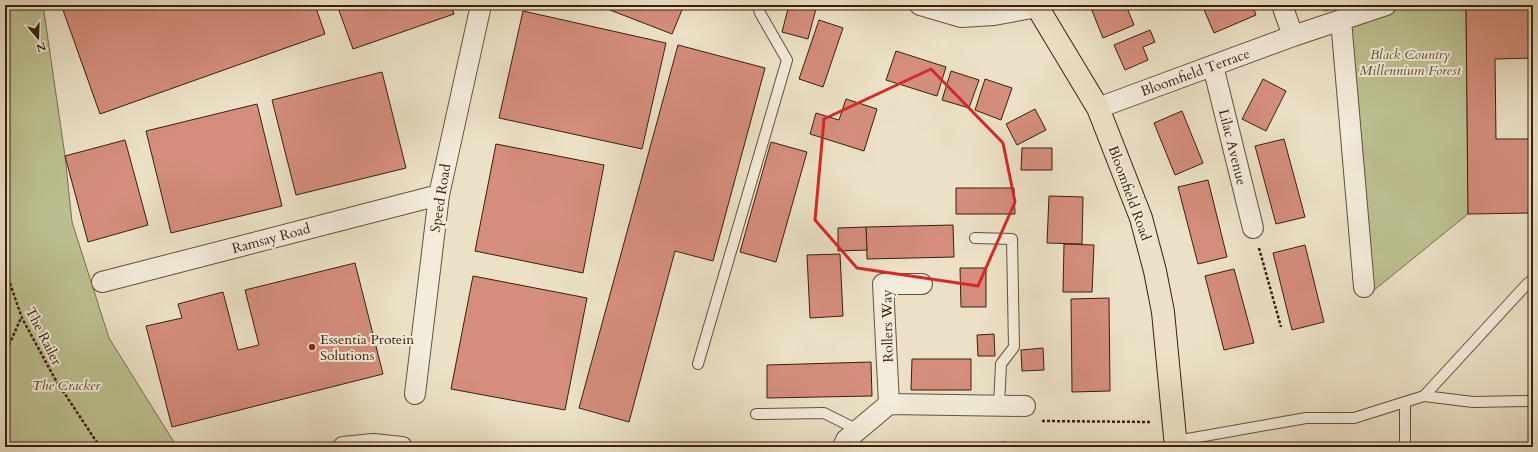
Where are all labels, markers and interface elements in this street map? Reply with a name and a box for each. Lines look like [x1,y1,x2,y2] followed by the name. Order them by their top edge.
[18,18,58,58] north arrow
[34,38,48,56] text: N
[1138,44,1252,101] street label: Bloomfield Terrace
[1359,45,1462,80] park label: Black Country Millennium Forest
[1214,107,1251,187] street label: Lilac Avenue
[1104,143,1156,244] street label: Bloomfield Road
[426,162,455,234] street label: Speed Road
[230,219,313,258] street label: Ramsay Road
[877,289,898,363] street label: Rollers Way
[21,304,67,369] street label: The Railer
[320,330,414,365] place label: Essentia Protein Solutions
[307,342,317,352] marker: Essentia Protein Solutions
[32,376,100,395] park label: The Cracker

